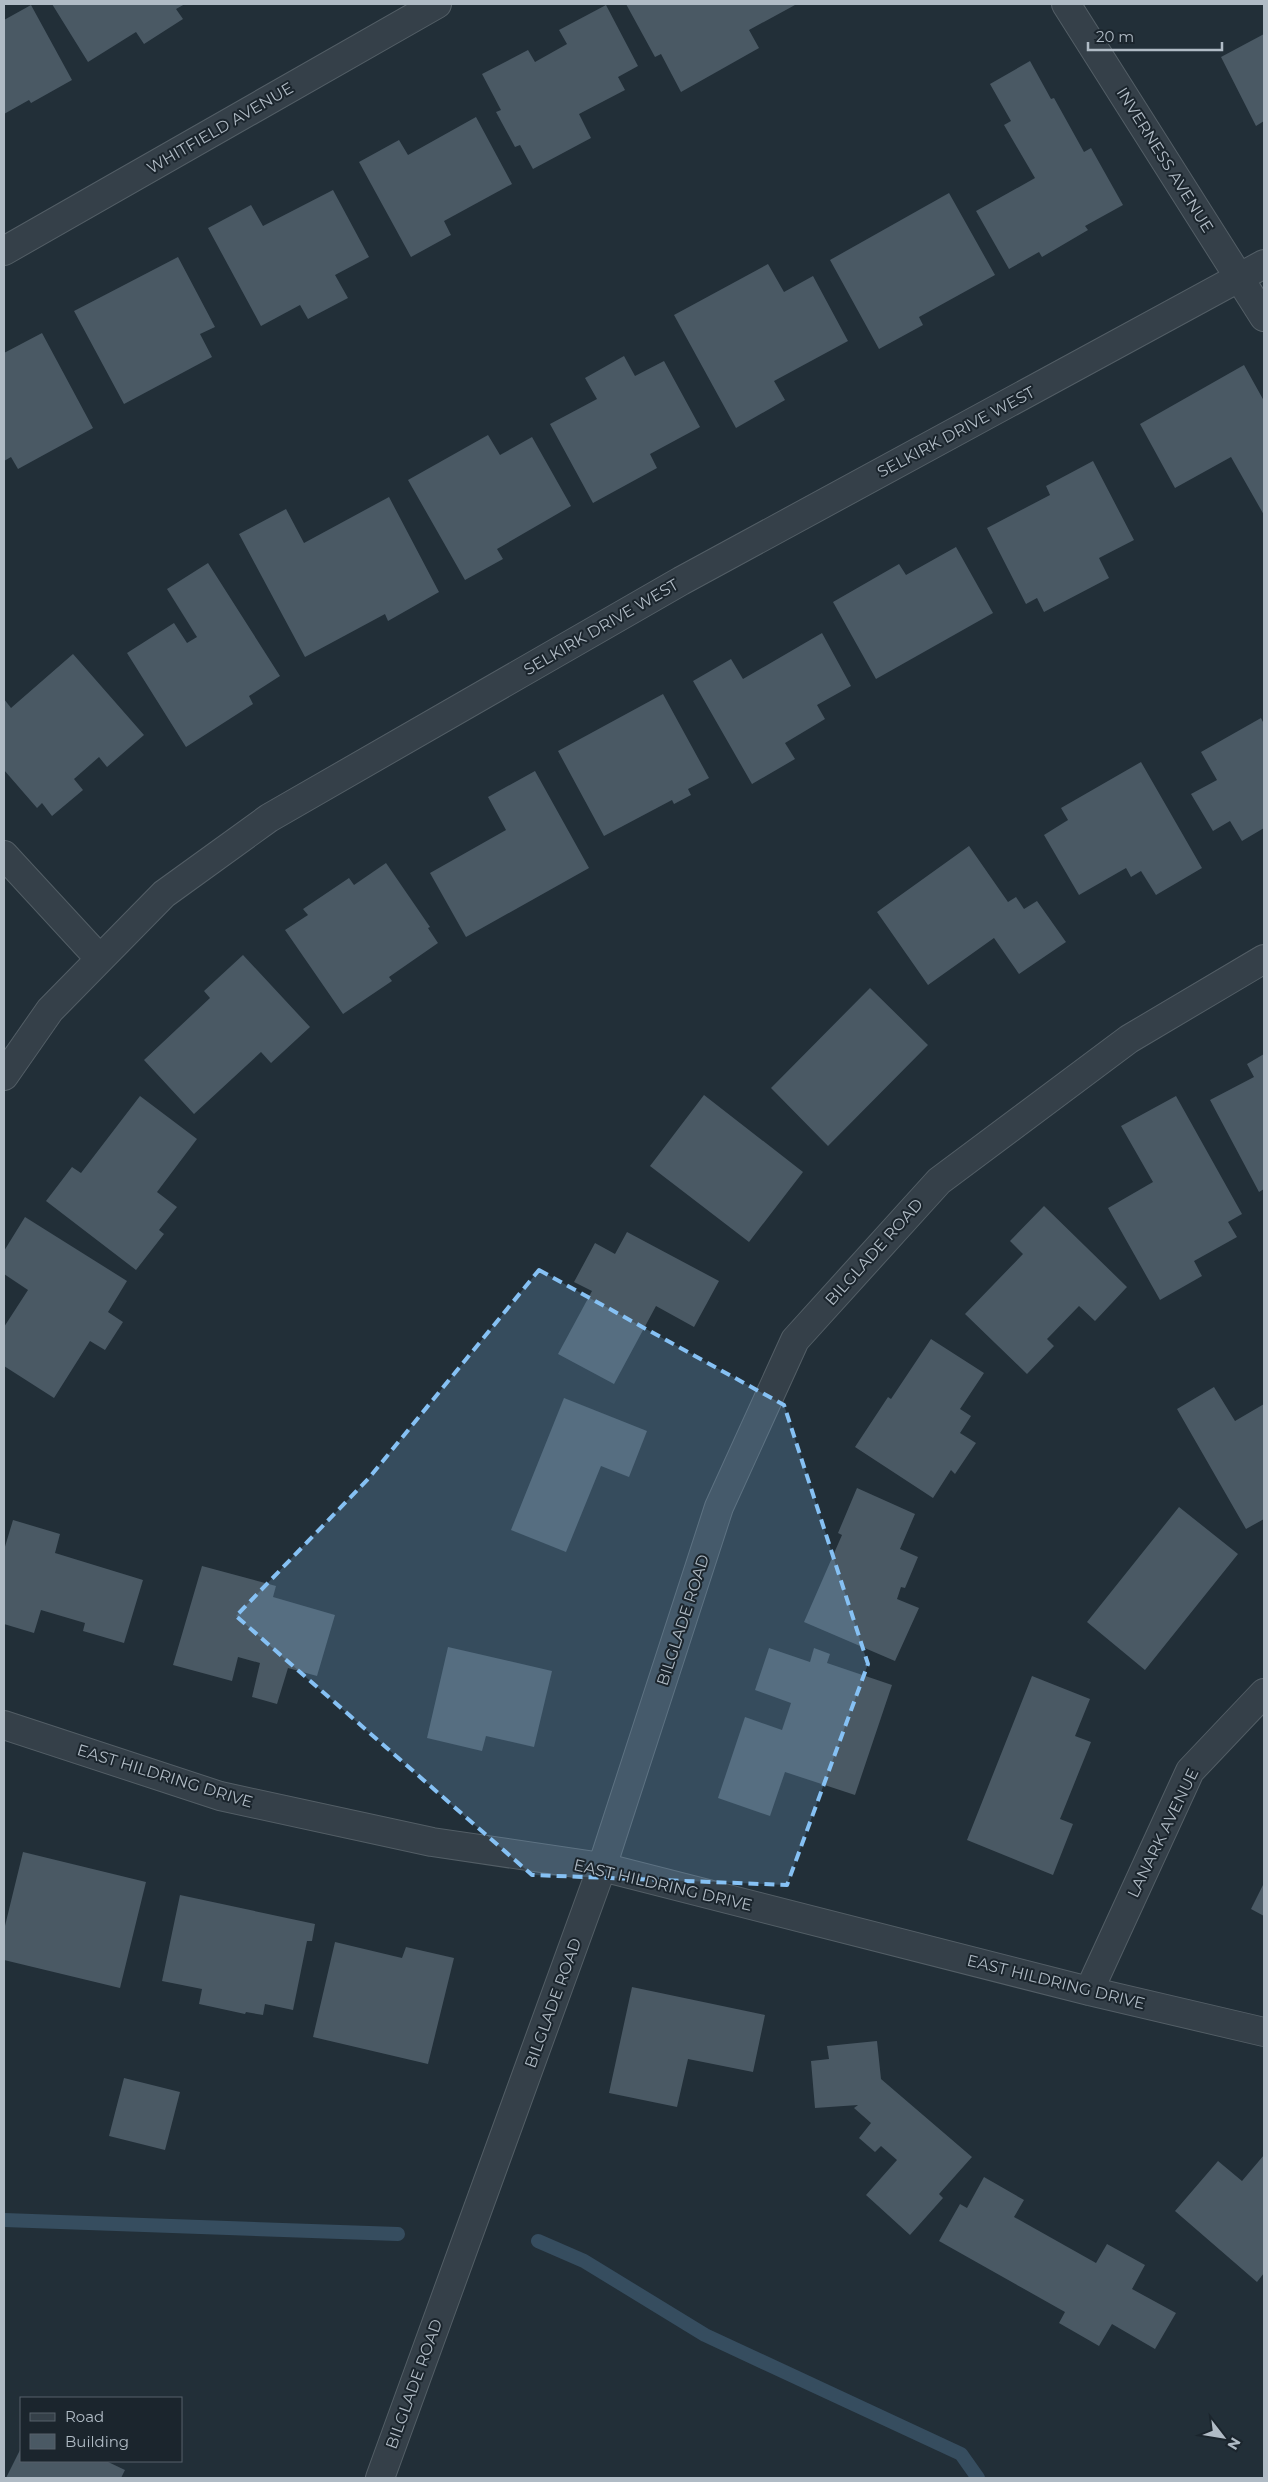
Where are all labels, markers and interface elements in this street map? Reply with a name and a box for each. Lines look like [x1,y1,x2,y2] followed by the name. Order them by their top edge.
[1088,20,1222,52] scale bar
[1096,27,1134,46] text: 20 m
[143,78,297,178] street label: WHITFIELD AVENUE
[1113,84,1217,236] street label: INVERNESS AVENUE
[874,382,1039,482] street label: SELKIRK DRIVE WEST
[520,574,682,679] street label: SELKIRK DRIVE WEST
[821,1195,927,1309] street label: BILGLADE ROAD
[653,1552,713,1688] street label: BILGLADE ROAD
[75,1740,255,1812] street label: EAST HILDRING DRIVE
[1123,1765,1203,1901] street label: LANARK AVENUE
[572,1855,754,1915] street label: EAST HILDRING DRIVE
[521,1935,585,2071] street label: BILGLADE ROAD
[965,1951,1147,2013] street label: EAST HILDRING DRIVE
[382,2316,446,2452] street label: BILGLADE ROAD
[20,2397,182,2462] legend
[65,2407,104,2426] text: Road
[1198,2412,1248,2462] north arrow
[65,2432,129,2451] text: Building
[1224,2434,1245,2453] text: N

